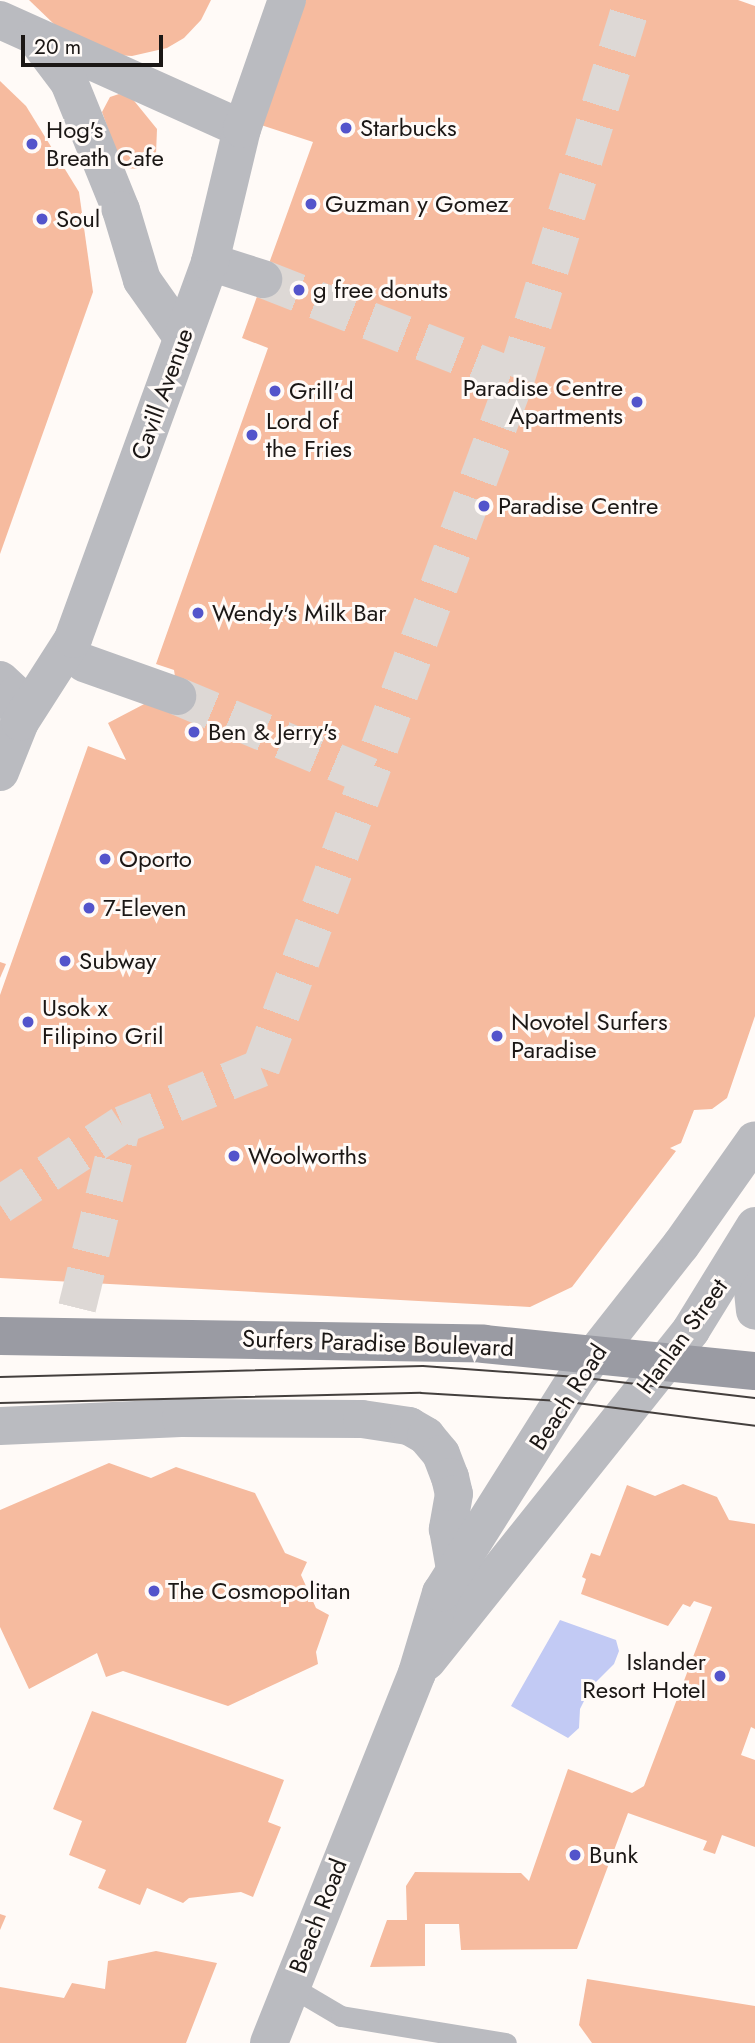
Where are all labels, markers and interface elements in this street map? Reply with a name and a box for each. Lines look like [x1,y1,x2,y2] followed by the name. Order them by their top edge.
[24,21,166,65] scale bar
[34,32,81,62] text: 20 m
[360,114,457,142] place label: Starbucks
[46,116,164,172] place label: Hog's Breath Cafe
[338,120,354,136] marker: Starbucks
[24,136,40,152] marker: Hog's Breath Cafe
[325,190,509,218] place label: Guzman y Gomez
[303,196,319,212] marker: Guzman y Gomez
[56,205,100,233] place label: Soul
[34,211,50,227] marker: Soul
[313,276,448,304] place label: g free donuts
[291,282,307,298] marker: g free donuts
[125,324,199,464] street label: Cavill Avenue
[463,374,623,430] place label: Paradise Centre Apartments
[289,377,354,405] place label: Grill'd
[267,383,283,399] marker: Grill'd
[629,394,645,410] marker: Paradise Centre Apartments
[266,407,352,463] place label: Lord of the Fries
[244,427,260,443] marker: Lord of the Fries
[498,492,658,520] place label: Paradise Centre
[476,498,492,514] marker: Paradise Centre
[212,599,386,627] place label: Wendy's Milk Bar
[190,605,206,621] marker: Wendy's Milk Bar
[208,718,337,746] place label: Ben & Jerry's
[186,724,202,740] marker: Ben & Jerry's
[119,845,192,873] place label: Oporto
[97,851,113,867] marker: Oporto
[103,894,187,922] place label: 7-Eleven
[81,900,97,916] marker: 7-Eleven
[79,947,156,975] place label: Subway
[57,953,73,969] marker: Subway
[42,994,163,1050] place label: Usok x Filipino Gril
[511,1008,668,1064] place label: Novotel Surfers Paradise
[20,1014,36,1030] marker: Usok x Filipino Gril
[489,1028,505,1044] marker: Novotel Surfers Paradise
[248,1142,367,1170] place label: Woolworths
[226,1148,242,1164] marker: Woolworths
[631,1273,733,1399] street label: Hanlan Street
[242,1324,514,1362] street label: Surfers Paradise Boulevard
[523,1339,613,1455] street label: Beach Road
[168,1577,351,1605] place label: The Cosmopolitan
[146,1583,162,1599] marker: The Cosmopolitan
[582,1648,706,1704] place label: Islander Resort Hotel
[712,1668,728,1684] marker: Islander Resort Hotel
[589,1841,638,1869] place label: Bunk
[567,1847,583,1863] marker: Bunk
[283,1855,353,1977] street label: Beach Road

